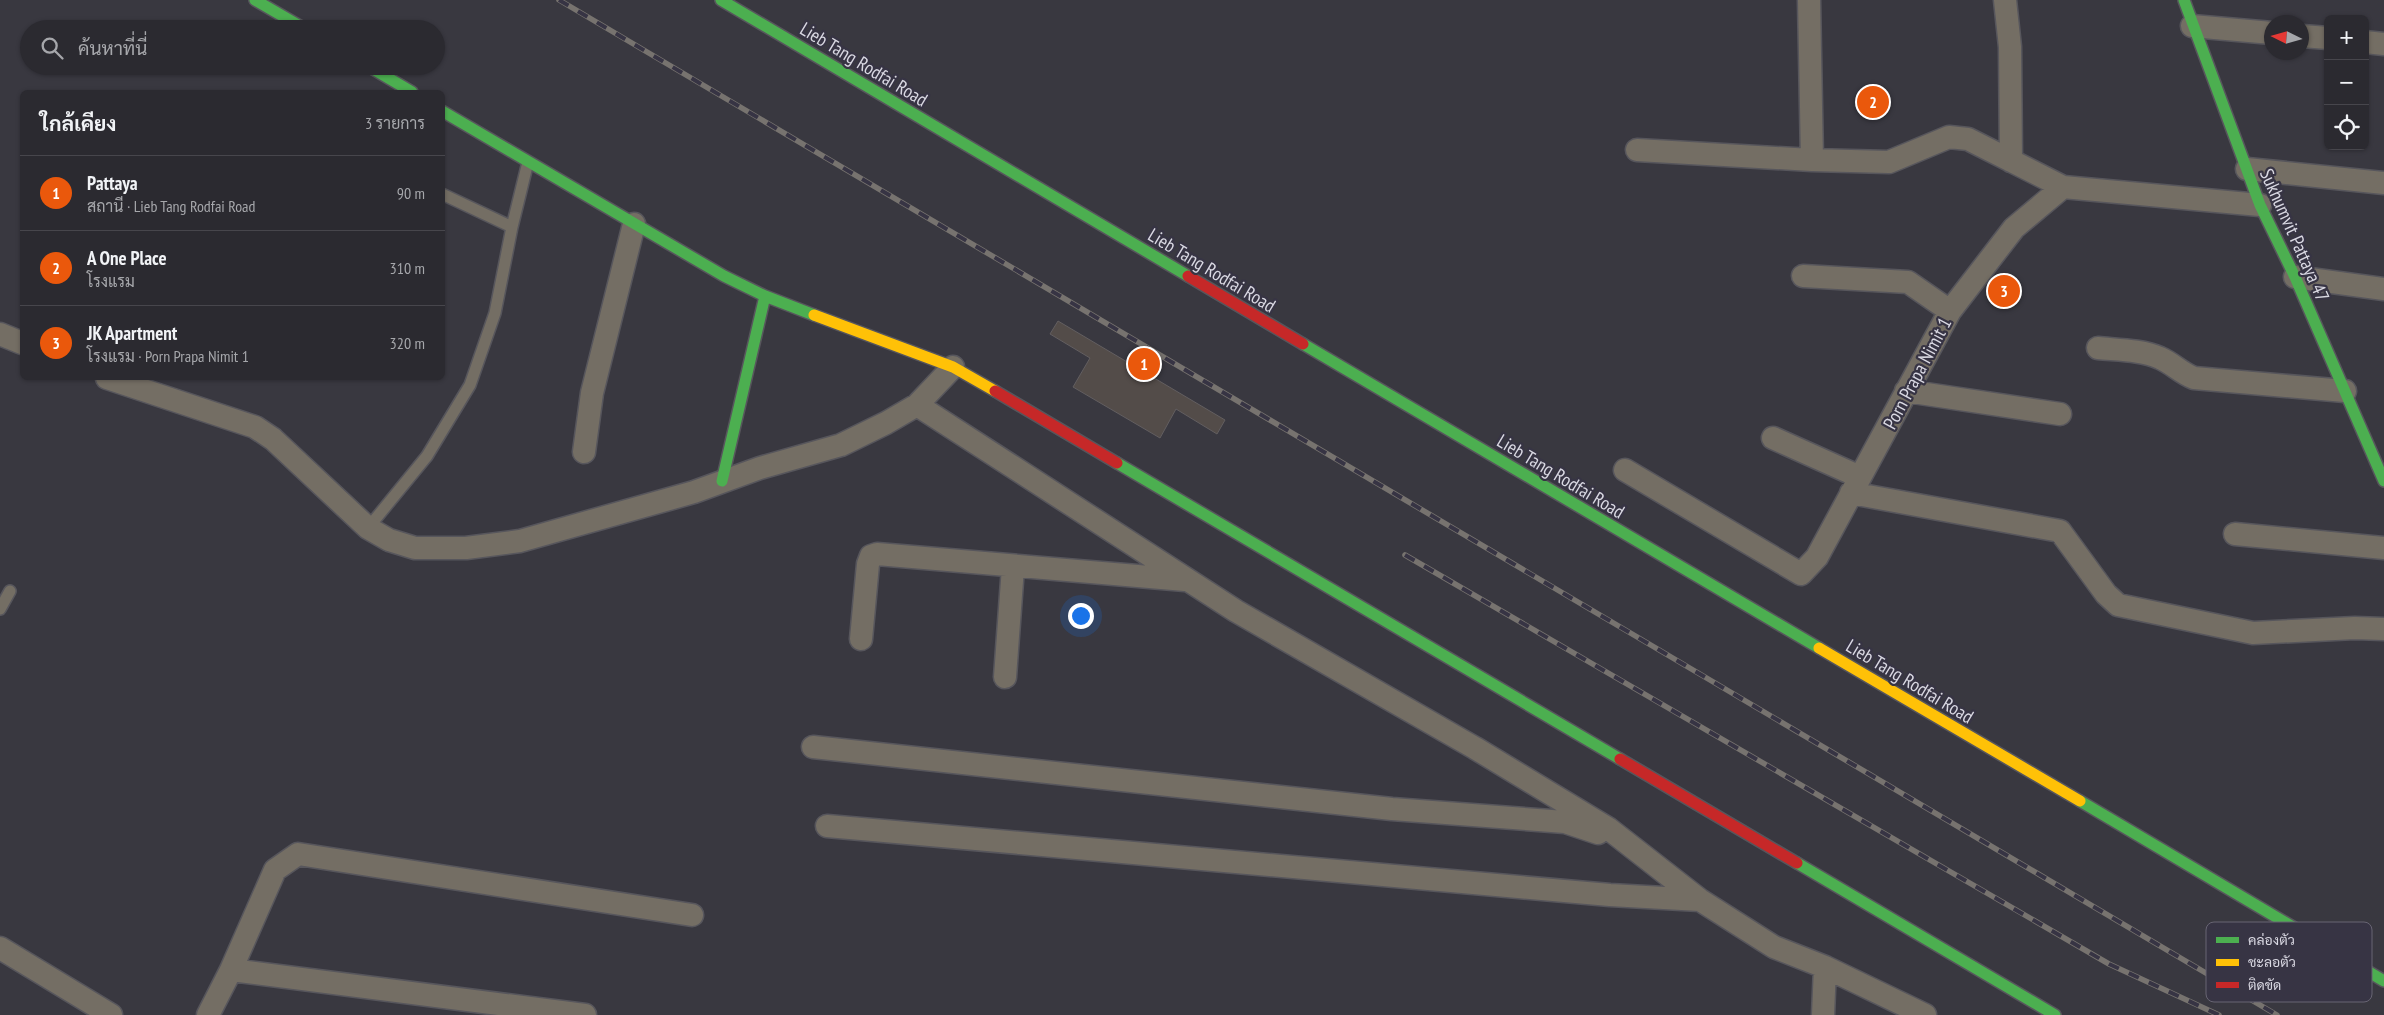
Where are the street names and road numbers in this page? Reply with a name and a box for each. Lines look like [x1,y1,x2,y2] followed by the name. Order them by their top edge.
[796,16,932,112] street label: Lieb Tang Rodfai Road
[2255,165,2335,305] street label: Sukhumvit Pattaya 47
[1144,222,1280,318] street label: Lieb Tang Rodfai Road
[1877,313,1957,433] street label: Porn Prapa Nimit 1
[1493,428,1629,524] street label: Lieb Tang Rodfai Road
[1842,633,1978,729] street label: Lieb Tang Rodfai Road

